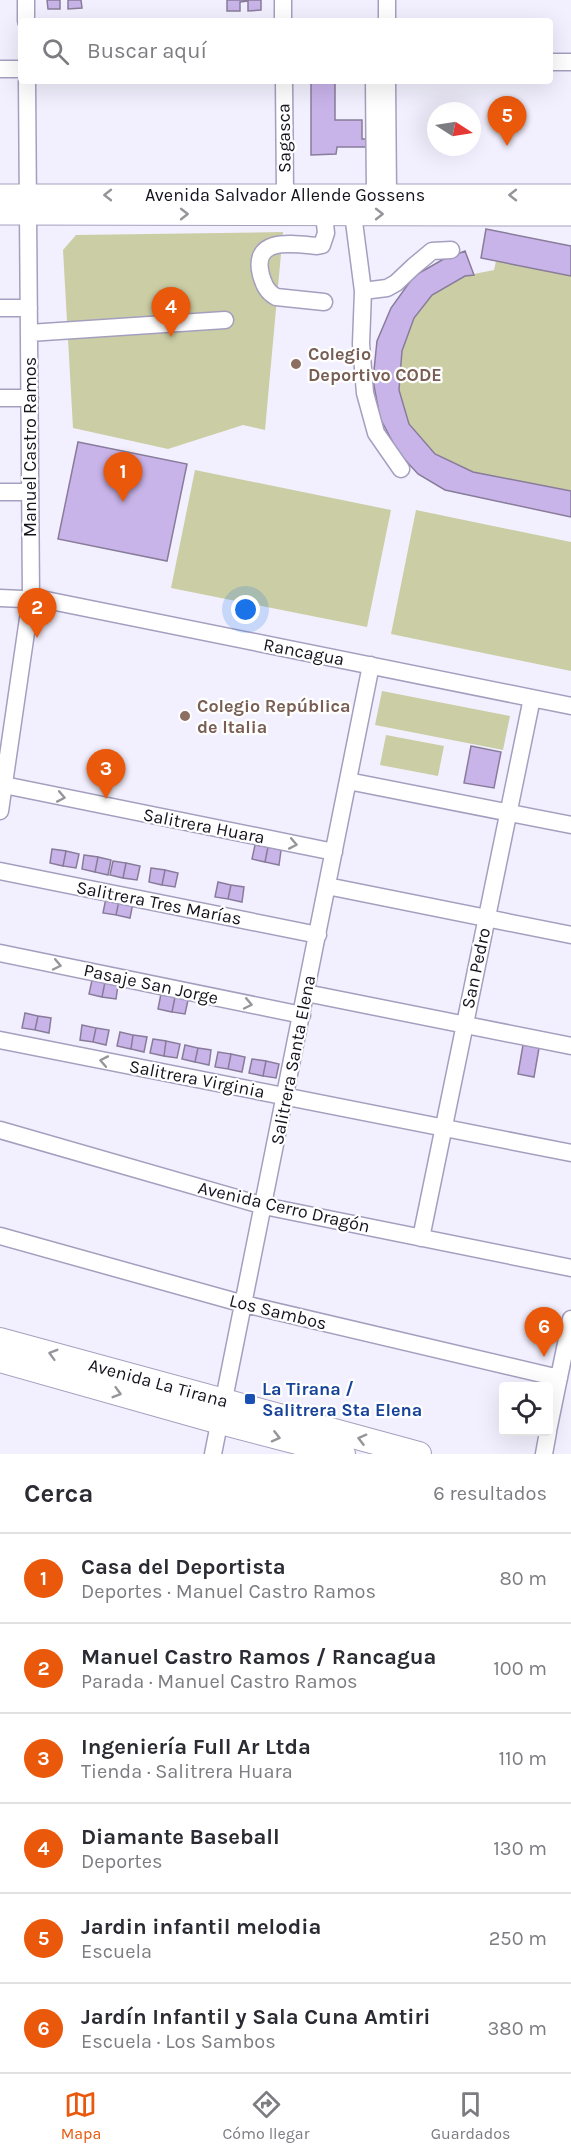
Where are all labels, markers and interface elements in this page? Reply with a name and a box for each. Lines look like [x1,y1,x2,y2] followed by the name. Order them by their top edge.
[18,18,553,84] search box
[39,35,72,68] icon: search
[87,38,207,64] text: Buscar aquí
[488,96,526,146] pin: 5
[427,102,481,156] north arrow
[272,103,296,173] street label: Sagasca
[145,184,425,206] street label: Avenida Salvador Allende Gossens
[103,189,112,201] one-way arrow
[508,189,517,201] one-way arrow
[180,208,189,220] one-way arrow
[375,208,384,220] one-way arrow
[152,288,190,337] pin: 4
[308,343,442,386] place label: Colegio Deportivo CODE
[19,357,41,537] street label: Manuel Castro Ramos
[289,357,303,371] marker: Colegio Deportivo CODE
[104,452,142,502] pin: 1
[18,588,57,638] pin: 2
[231,595,260,624] your location
[262,633,346,671] street label: Rancagua
[197,695,351,738] place label: Colegio República de Italia
[178,709,192,723] marker: Colegio República de Italia
[86,750,126,799] pin: 3
[56,790,66,803] one-way arrow
[141,803,267,849] street label: Salitrera Huara
[288,837,298,850] one-way arrow
[74,876,244,930] street label: Salitrera Tres Marías
[457,926,495,1010] street label: San Pedro
[52,958,62,971] one-way arrow
[82,959,220,1009] street label: Pasaje San Jorge
[266,973,320,1147] street label: Salitrera Santa Elena
[243,997,253,1010] one-way arrow
[100,1055,110,1068] one-way arrow
[127,1055,267,1103] street label: Salitrera Virginia
[196,1177,372,1237] street label: Avenida Cerro Dragón
[227,1289,329,1335] street label: Los Sambos
[524,1308,564,1357] pin: 6
[48,1349,59,1361] one-way arrow
[86,1354,230,1413] street label: Avenida La Tirana
[262,1378,422,1421] place label: La Tirana / Salitrera Sta Elena
[499,1382,553,1436] map controls
[499,1382,553,1436] button: locate
[111,1386,122,1398] one-way arrow
[243,1392,257,1406] marker: La Tirana / Salitrera Sta Elena
[271,1429,281,1442] one-way arrow
[357,1434,368,1446] one-way arrow
[24,1478,93,1509] text: Cerca
[433,1482,547,1505] text: 6 resultados
[81,1554,286,1580] text: Casa del Deportista
[40,1567,47,1590] text: 1
[499,1567,547,1590] text: 80 m
[81,1580,376,1603] text: Deportes · Manuel Castro Ramos
[81,1644,436,1670] text: Manuel Castro Ramos / Rancagua
[37,1657,50,1680] text: 2
[493,1657,547,1680] text: 100 m
[81,1670,358,1693] text: Parada · Manuel Castro Ramos
[81,1734,311,1760] text: Ingeniería Full Ar Ltda
[37,1747,50,1770] text: 3
[498,1747,547,1770] text: 110 m
[81,1760,293,1783] text: Tienda · Salitrera Huara
[81,1824,280,1850] text: Diamante Baseball
[38,1837,49,1860] text: 4
[493,1837,547,1860] text: 130 m
[81,1850,163,1873] text: Deportes
[81,1914,321,1940] text: Jardin infantil melodia
[38,1927,49,1950] text: 5
[489,1927,547,1950] text: 250 m
[81,1940,152,1963] text: Escuela
[81,2004,430,2030] text: Jardín Infantil y Sala Cuna Amtiri
[37,2017,50,2040] text: 6
[488,2017,547,2040] text: 380 m
[81,2030,276,2053] text: Escuela · Los Sambos
[61,2088,101,2143] tab: Mapa
[223,2088,309,2143] tab: Cómo llegar
[431,2088,510,2143] tab: Guardados

